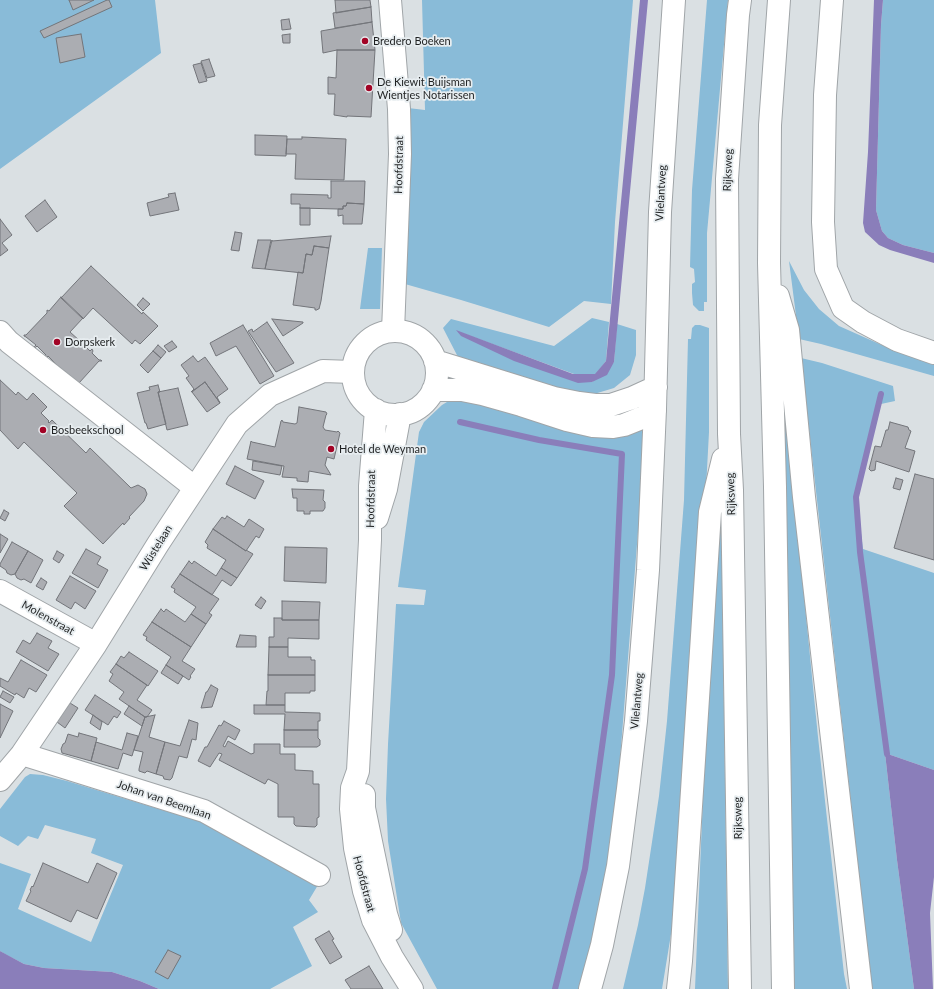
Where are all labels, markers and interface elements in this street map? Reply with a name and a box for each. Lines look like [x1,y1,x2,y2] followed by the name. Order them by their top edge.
[373,34,451,48] place label: Bredero Boeken
[360,36,370,46] marker: Bredero Boeken
[377,75,475,101] place label: De Kiewit Buijsman Wientjes Notarissen
[364,83,374,93] marker: De Kiewit Buijsman Wientjes Notarissen
[392,136,406,194] street label: Hoofdstraat
[721,149,735,191] street label: Rijksweg
[653,164,669,222] street label: Vlielantweg
[65,335,115,349] place label: Dorpskerk
[52,337,62,347] marker: Dorpskerk
[51,423,124,437] place label: Bosbeekschool
[38,425,48,435] marker: Bosbeekschool
[339,442,426,456] place label: Hotel de Weyman
[326,444,336,454] marker: Hotel de Weyman
[364,470,378,528] street label: Hoofdstraat
[724,473,738,515] street label: Rijksweg
[137,523,175,573] street label: Wüstelaan
[19,598,77,638] street label: Molenstraat
[628,672,646,730] street label: Vlielantweg
[115,778,213,822] street label: Johan van Beemlaan
[731,797,745,839] street label: Rijksweg
[350,854,378,914] street label: Hoofdstraat

